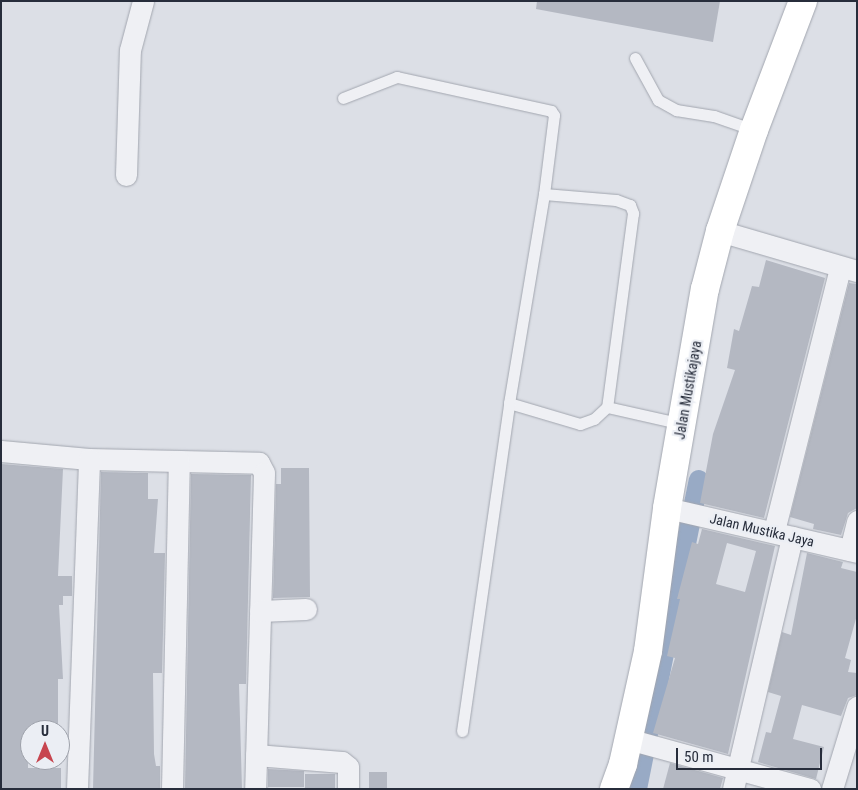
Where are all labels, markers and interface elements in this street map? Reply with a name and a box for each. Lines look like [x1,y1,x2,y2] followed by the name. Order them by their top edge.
[671,339,705,441] street label: Jalan Mustikajaya
[708,510,816,550] street label: Jalan Mustika Jaya
[20,720,70,770] north arrow
[41,723,49,739] text: U
[678,738,824,770] scale bar
[684,748,714,766] text: 50 m

